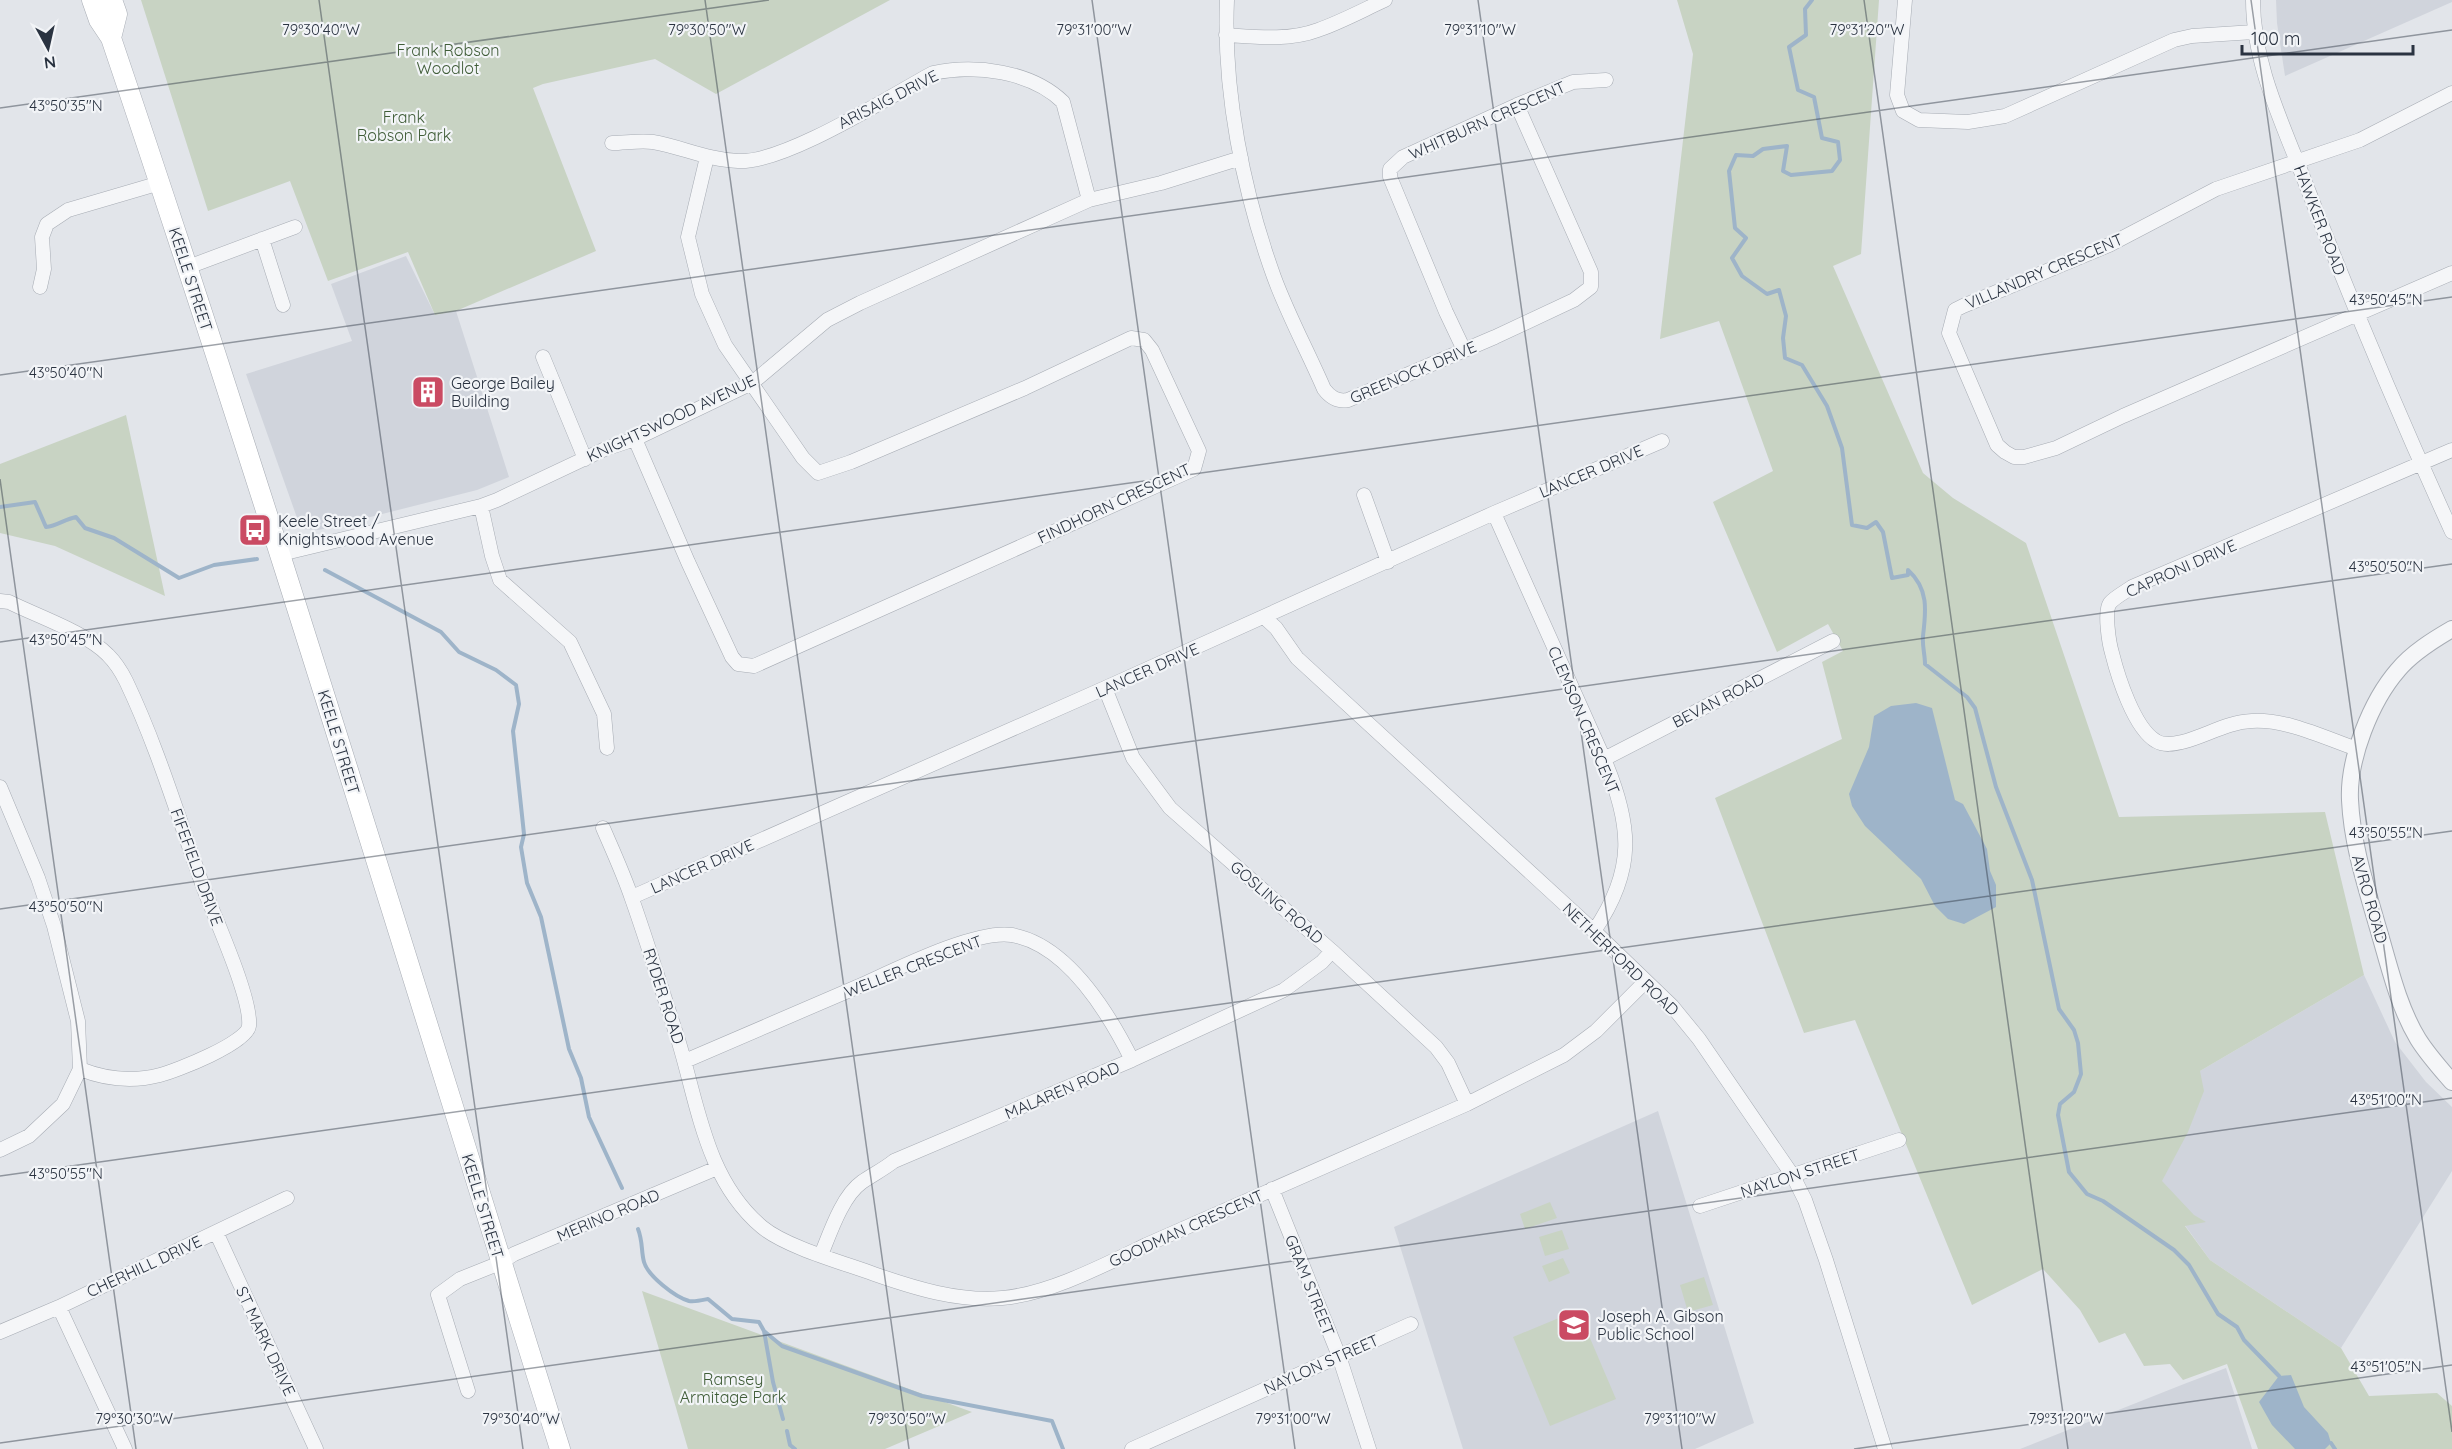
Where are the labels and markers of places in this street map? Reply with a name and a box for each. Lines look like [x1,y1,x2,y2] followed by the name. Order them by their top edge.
[451,373,555,411] place label: George Bailey Building
[410,374,446,410] building icon: George Bailey Building
[278,511,434,549] place label: Keele Street / Knightswood Avenue
[237,512,273,548] bus stop icon: Keele Street / Knightswood Avenue
[1597,1306,1724,1344] place label: Joseph A. Gibson Public School
[1556,1307,1592,1343] school or university icon: Joseph A. Gibson Public School

